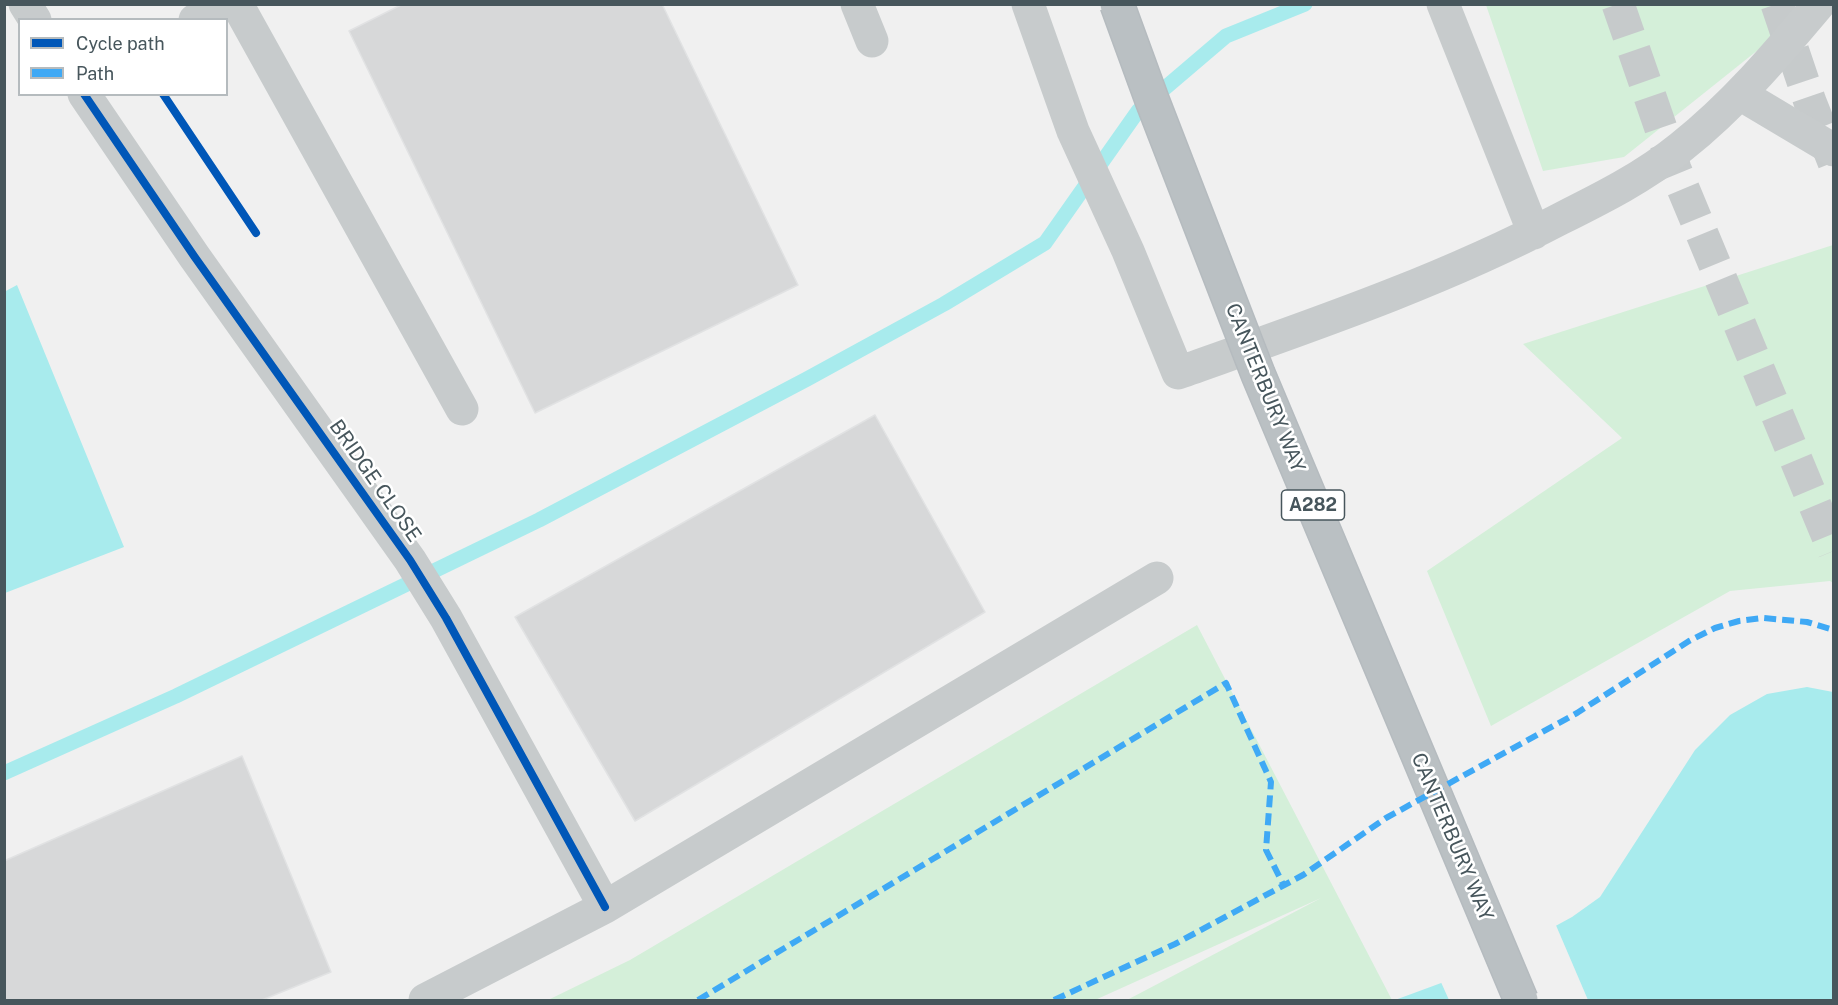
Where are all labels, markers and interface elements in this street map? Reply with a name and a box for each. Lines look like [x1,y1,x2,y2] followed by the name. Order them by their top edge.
[18,18,228,96] legend
[76,33,165,54] text: Cycle path
[76,63,114,84] text: Path
[1220,300,1310,476] street label: CANTERBURY WAY
[324,415,426,547] street label: BRIDGE CLOSE
[1282,490,1344,520] road number: A282
[1406,749,1498,925] street label: CANTERBURY WAY

